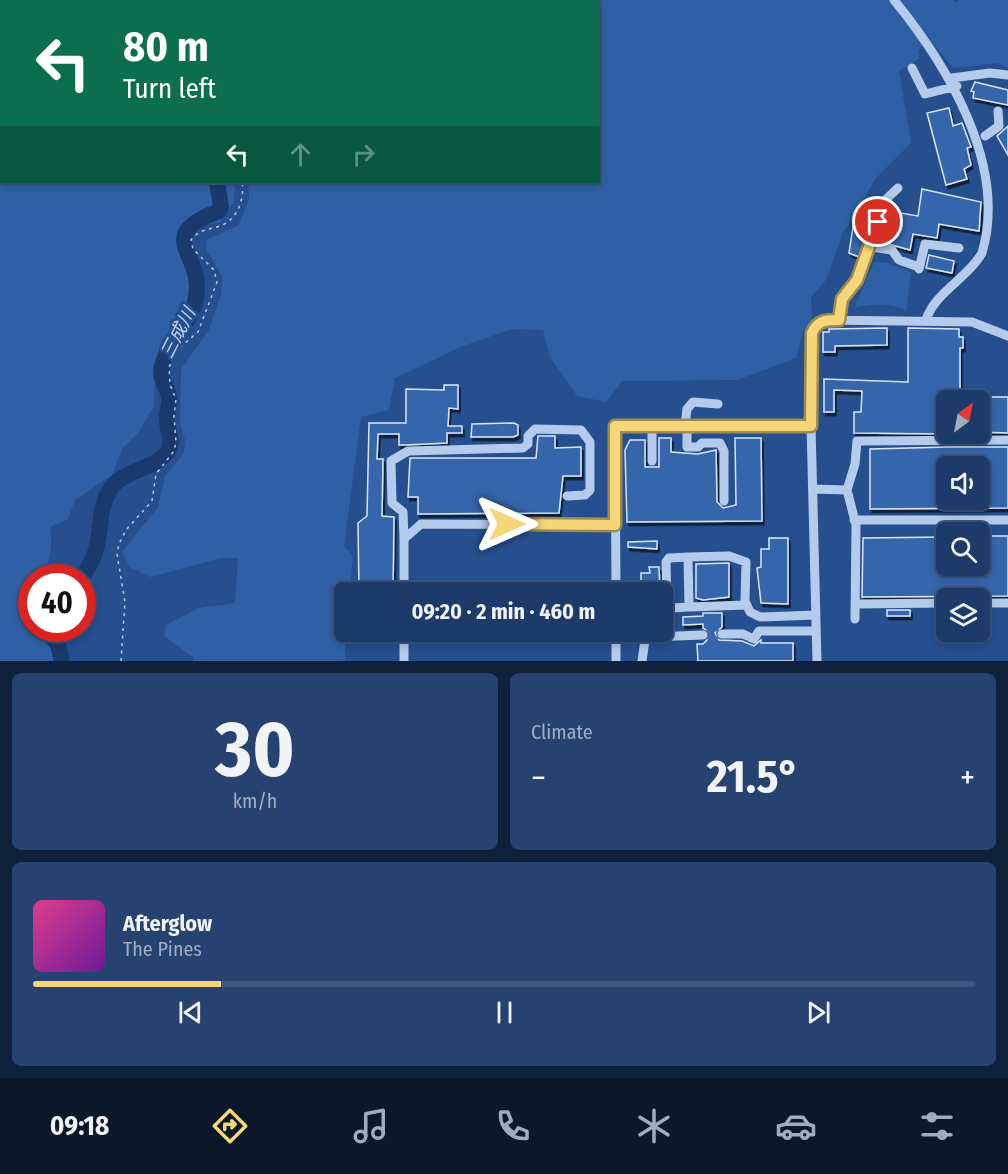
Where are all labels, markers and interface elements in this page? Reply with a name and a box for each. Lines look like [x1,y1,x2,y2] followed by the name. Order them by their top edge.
[123,22,209,72] text: 80 m
[24,24,102,102] icon: left
[123,73,216,105] text: Turn left
[221,138,254,171] icon: left
[284,138,317,171] icon: ahead
[347,138,380,171] icon: right
[852,196,903,247] pin
[861,205,894,238] icon: arrive
[156,302,201,362] water label: 三成川
[936,390,990,444] north arrow
[936,390,990,642] map controls
[936,456,990,510] button: sound
[475,492,539,556] position arrow
[936,522,990,576] button: search
[18,564,96,642] speed limit sign: 40
[936,588,990,642] button: layers
[412,598,595,625] text: 09:20 · 2 min · 460 m
[215,703,295,797] text: 30
[531,720,593,744] text: Climate
[707,750,799,804] text: 21.5°
[531,758,546,798] text: −
[960,758,975,798] text: +
[233,789,277,813] text: km/h
[123,910,212,937] text: Afterglow
[123,937,202,961] text: The Pines
[174,996,207,1029] icon: previous
[488,996,521,1029] icon: pause
[802,996,835,1029] icon: next
[209,1105,251,1147] icon: directions
[350,1105,392,1147] icon: music
[492,1105,534,1147] icon: phone
[633,1105,675,1147] icon: climate
[775,1105,817,1147] icon: car
[916,1105,958,1147] icon: filters
[50,1110,109,1142] text: 09:18

